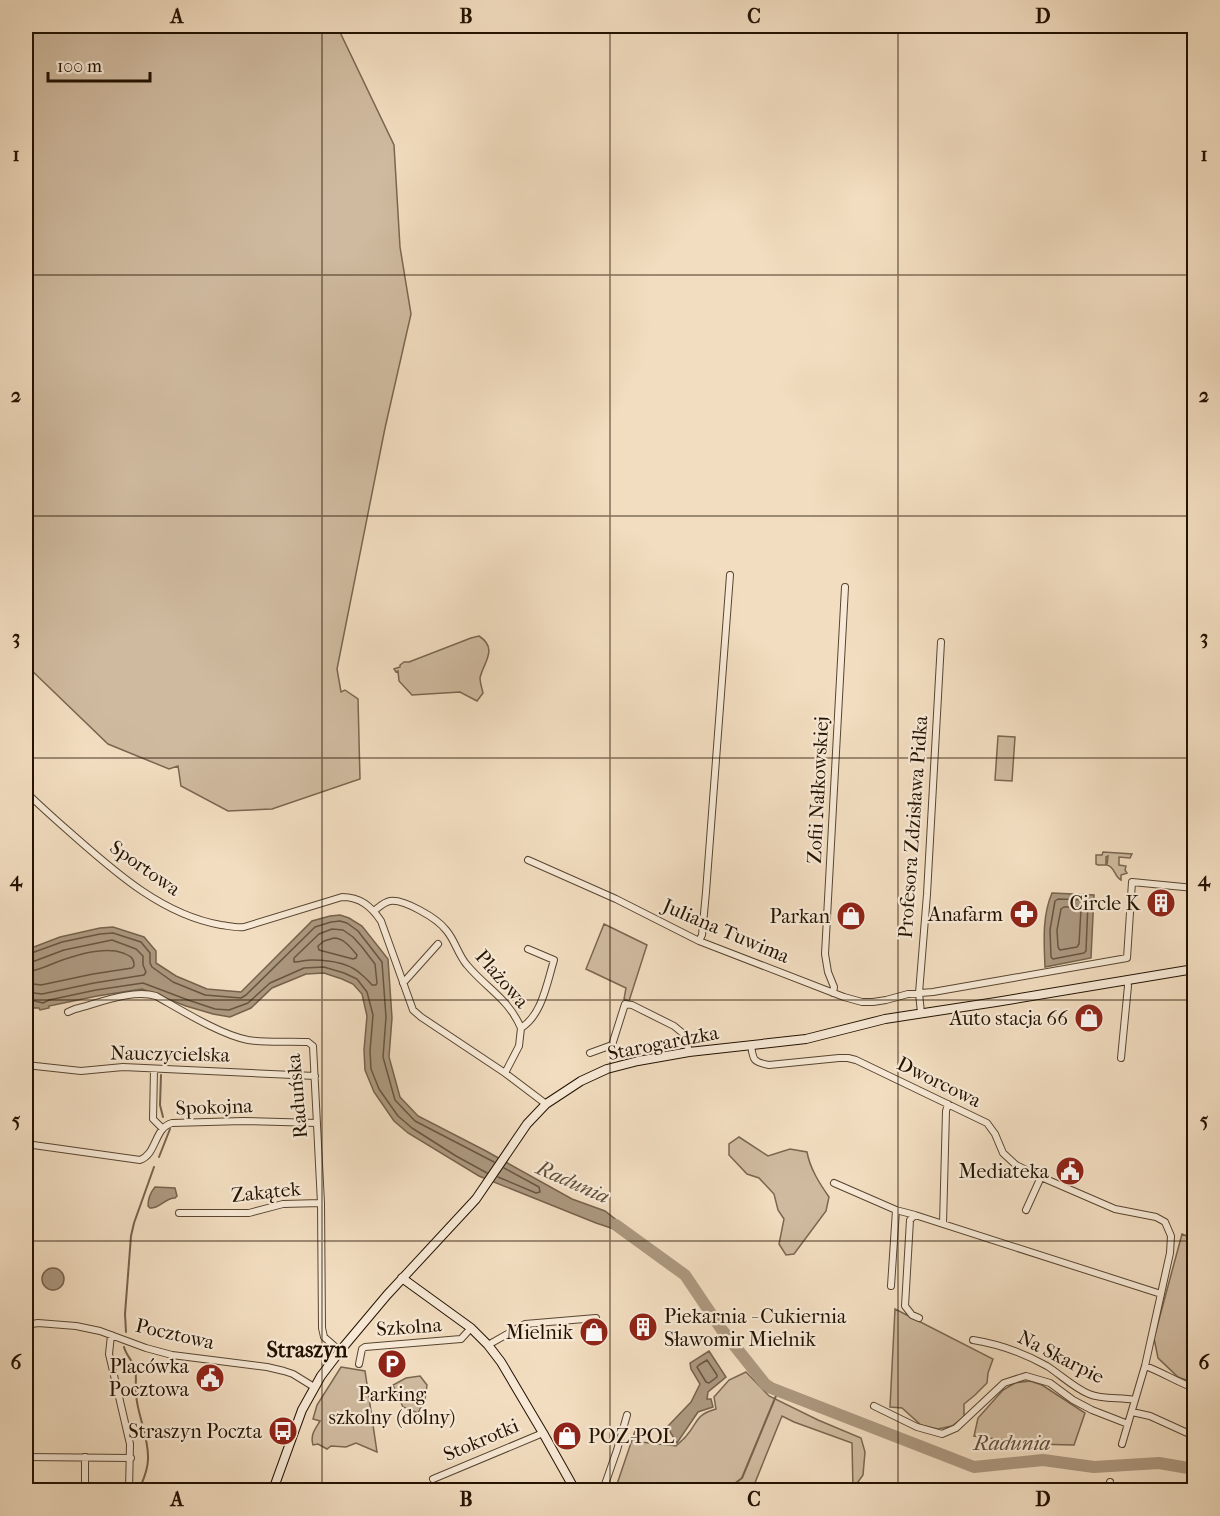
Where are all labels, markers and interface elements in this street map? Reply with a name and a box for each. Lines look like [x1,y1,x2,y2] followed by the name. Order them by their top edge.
[169,5,185,28] text: A
[459,5,473,28] text: B
[747,5,761,28] text: C
[1035,5,1051,28] text: D
[48,45,150,83] scale bar
[57,56,102,77] text: 100 m
[12,143,20,166] text: 1
[1200,143,1208,166] text: 1
[11,384,21,407] text: 2
[1199,384,1209,407] text: 2
[12,626,20,649] text: 3
[1200,626,1208,649] text: 3
[894,714,932,939] street label: Profesora Zdzisława Pidka
[803,716,833,864] street label: Zofii Nałkowskiej
[105,835,185,901] street label: Sportowa
[9,868,23,892] text: 4
[1197,868,1211,892] text: 4
[1145,887,1177,919] building icon: Circle K
[1069,892,1141,915] place label: Circle K
[657,893,793,968] street label: Juliana Tuwima
[1008,898,1040,930] pharmacy icon: Anafarm
[835,900,867,932] shop icon: Parkan
[927,903,1003,926] place label: Anafarm
[769,905,830,928] place label: Parkan
[471,945,534,1013] street label: Plażowa
[1073,1002,1105,1034] shop icon: Auto stacja 66
[949,1007,1068,1030] place label: Auto stacja 66
[606,1021,721,1065] street label: Starogardzka
[110,1041,231,1067] street label: Nauczycielska
[282,1052,312,1139] street label: Raduńska
[893,1052,985,1113] street label: Dworcowa
[175,1094,254,1120] street label: Spokojna
[12,1109,21,1132] text: 5
[1200,1109,1209,1132] text: 5
[531,1155,613,1209] water label: Radunia
[1054,1155,1086,1187] public building icon: Mediateka
[959,1160,1050,1183] place label: Mediateka
[230,1177,302,1207] street label: Zakątek
[664,1305,847,1351] place label: Piekarnia - Cukiernia Sławomir Mielnik
[627,1311,659,1343] building icon: Piekarnia - Cukiernia Sławomir Mielnik
[376,1313,443,1341] street label: Szkolna
[133,1314,217,1354] street label: Pocztowa
[578,1316,610,1348] shop icon: Mielnik
[506,1321,574,1344] place label: Mielnik
[1014,1326,1108,1389] street label: Na Skarpie
[266,1337,348,1363] district label: Straszyn
[376,1348,408,1380] parking icon: Parking szkolny (dolny)
[11,1351,23,1374] text: 6
[1199,1351,1211,1374] text: 6
[109,1355,190,1401] place label: Placówka Pocztowa
[194,1362,226,1394] public building icon: Placówka Pocztowa
[329,1383,455,1429] place label: Parking szkolny (dolny)
[440,1414,522,1466] street label: Stokrotki
[267,1415,299,1447] bus stop icon: Straszyn Poczta
[128,1420,263,1443] place label: Straszyn Poczta
[551,1420,583,1452] shop icon: POZ-POL
[588,1425,674,1448] place label: POZ-POL
[972,1431,1050,1455] water label: Radunia
[169,1488,185,1511] text: A
[459,1488,473,1511] text: B
[747,1488,761,1511] text: C
[1035,1488,1051,1511] text: D

